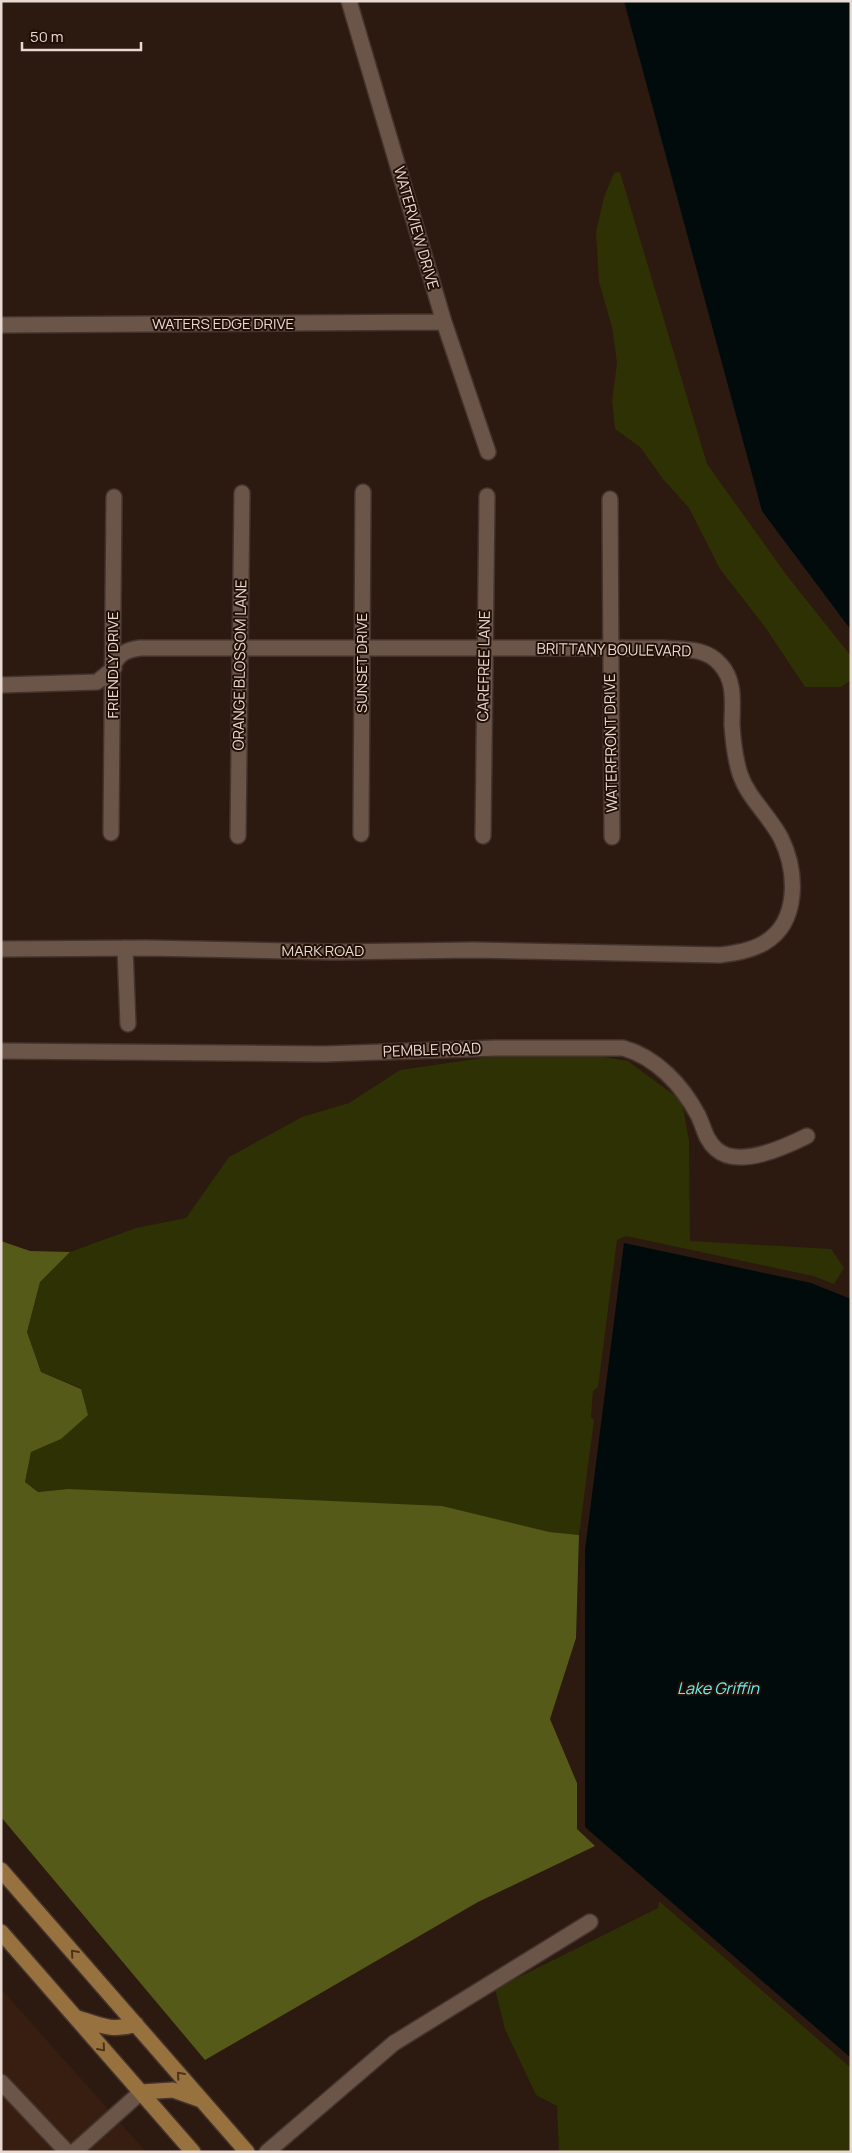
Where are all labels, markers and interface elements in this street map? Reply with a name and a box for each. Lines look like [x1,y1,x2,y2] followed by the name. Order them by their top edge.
[22,20,141,52] scale bar
[30,26,64,47] text: 50 m
[389,164,444,292] street label: WATERVIEW DRIVE
[152,313,294,334] street label: WATERS EDGE DRIVE
[228,579,251,751] street label: ORANGE BLOSSOM LANE
[472,610,495,722] street label: CAREFREE LANE
[102,612,123,718] street label: FRIENDLY DRIVE
[351,613,372,713] street label: SUNSET DRIVE
[536,638,692,661] street label: BRITTANY BOULEVARD
[599,673,622,813] street label: WATERFRONT DRIVE
[282,940,364,961] street label: MARK ROAD
[383,1037,481,1062] street label: PEMBLE ROAD
[677,1677,760,1699] water label: Lake Griffin
[71,1950,79,1959] one-way arrow
[97,2042,106,2051] one-way arrow
[177,2072,186,2081] one-way arrow

